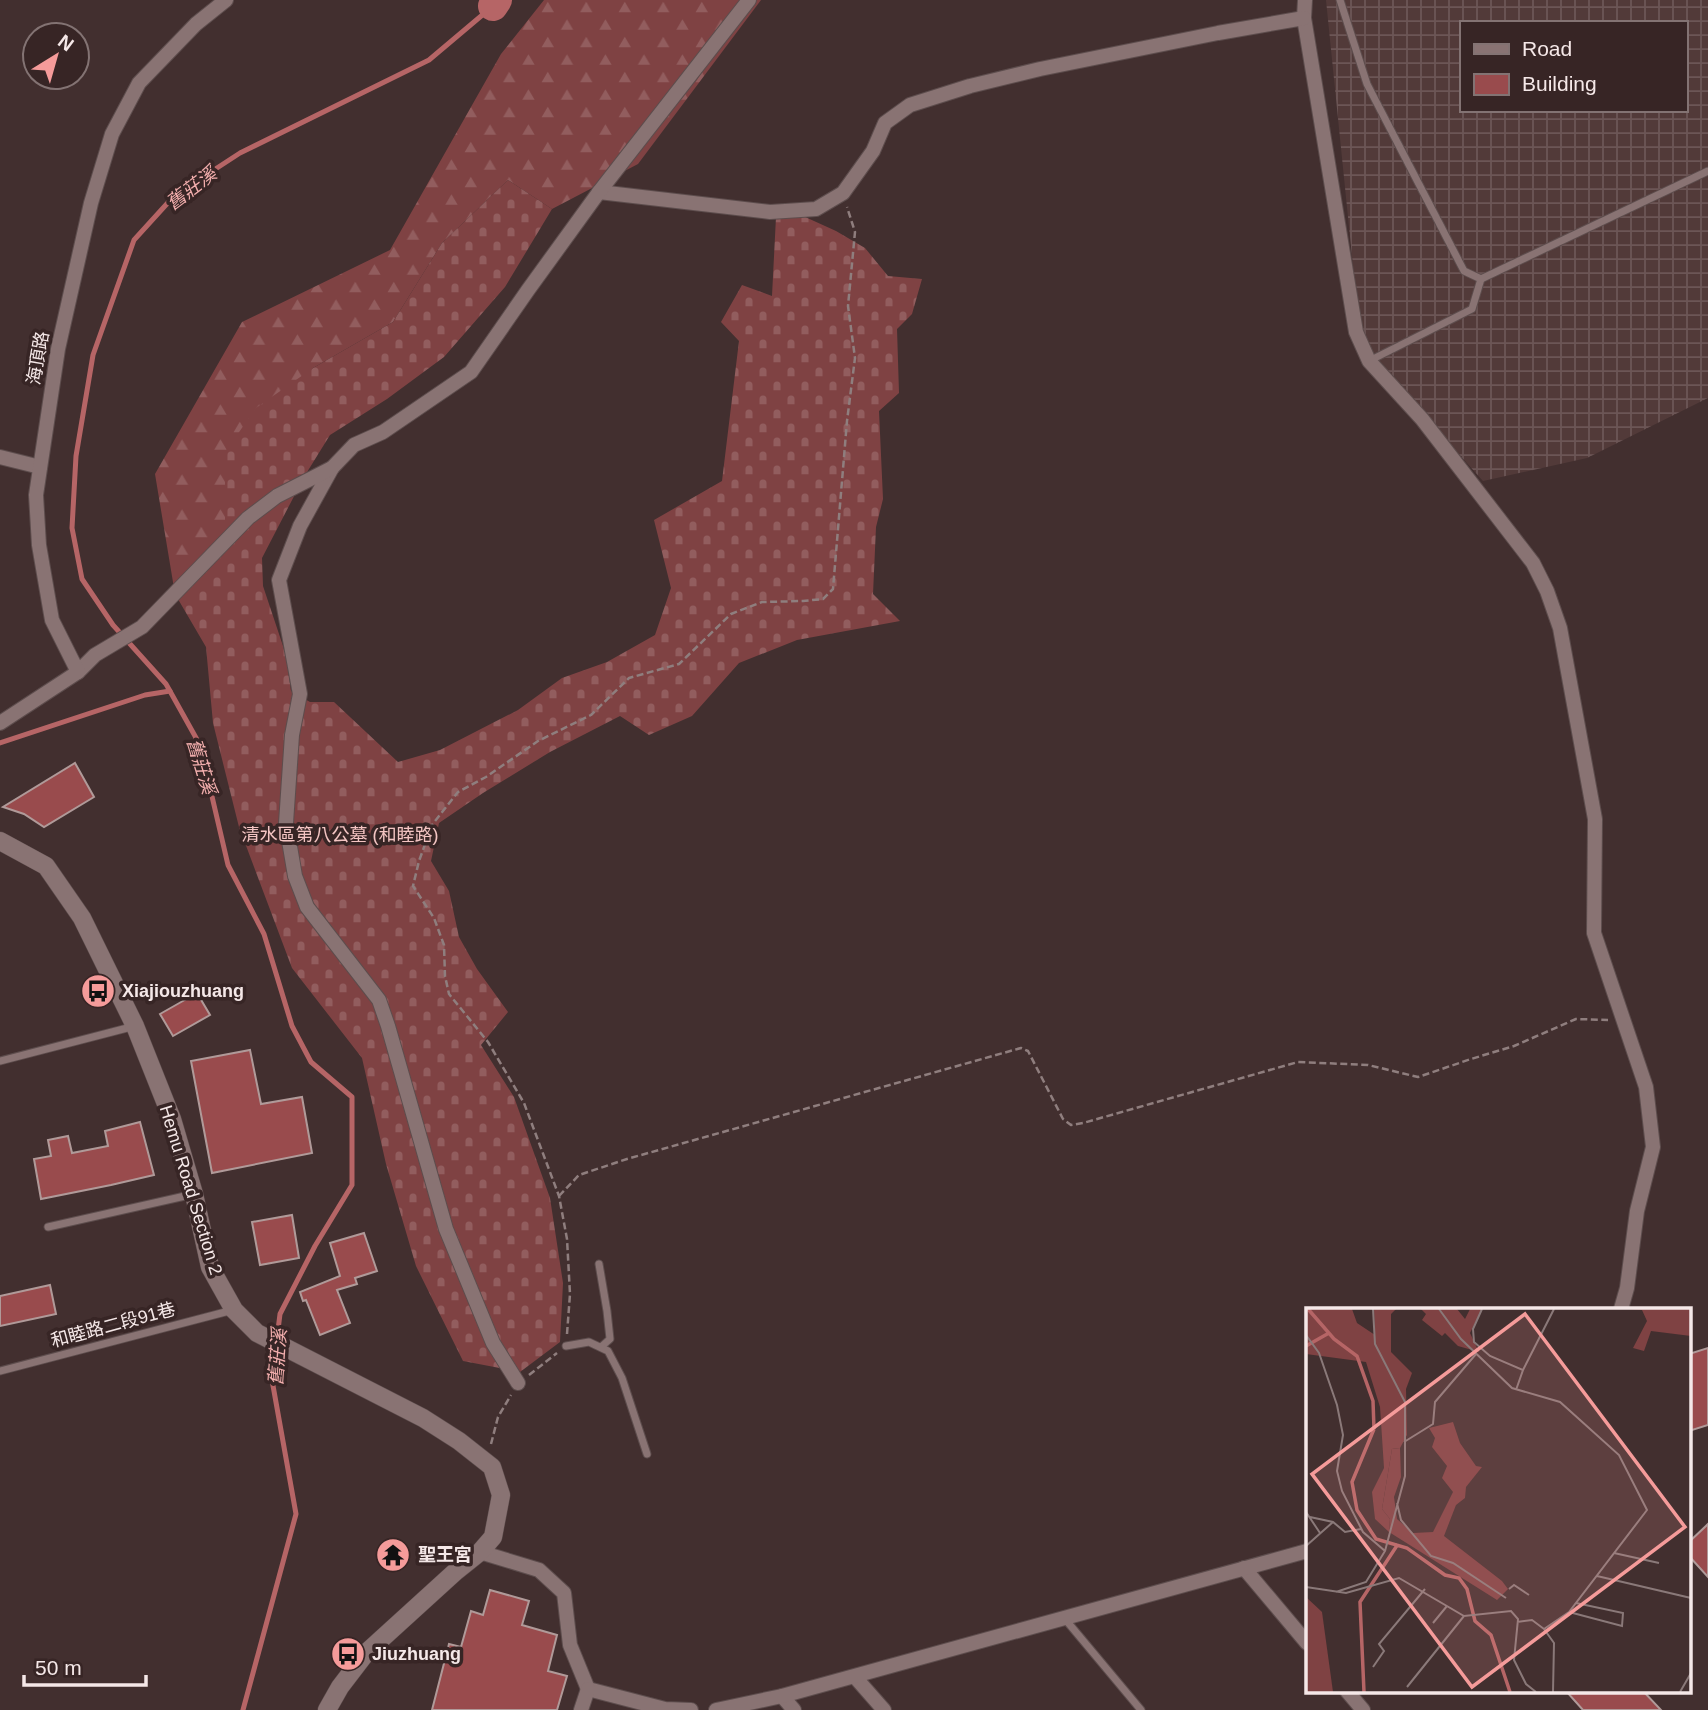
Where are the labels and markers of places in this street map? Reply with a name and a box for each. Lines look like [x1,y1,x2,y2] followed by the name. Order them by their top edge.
[79,972,117,1010] bus stop icon: Xiajiouzhuang
[122,981,244,1001] place label: Xiajiouzhuang
[374,1536,412,1574] temple icon: 聖王宮
[418,1545,472,1565] place label: 聖王宮
[329,1635,367,1673] bus stop icon: Jiuzhuang
[372,1644,461,1664] place label: Jiuzhuang

